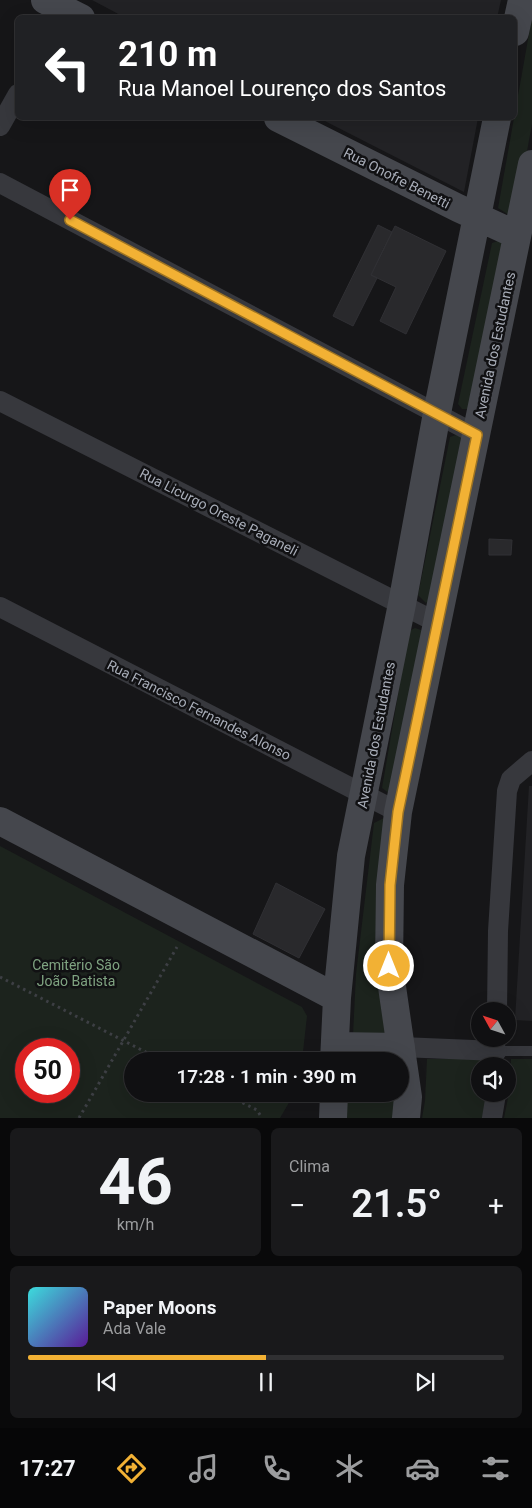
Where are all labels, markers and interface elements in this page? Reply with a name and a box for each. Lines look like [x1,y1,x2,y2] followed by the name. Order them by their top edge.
[118,34,217,75] text: 210 m
[35,35,100,100] icon: left
[118,76,446,101] text: Rua Manoel Lourenço dos Santos
[341,144,453,212] street label: Rua Onofre Benetti
[49,169,91,220] pin
[56,176,84,204] icon: arrive
[472,270,518,420] street label: Avenida dos Estudantes
[137,465,301,559] street label: Rua Licurgo Oreste Paganeli
[105,657,293,763] street label: Rua Francisco Fernandes Alonso
[354,660,398,810] street label: Avenida dos Estudantes
[362,939,414,991] position arrow
[32,957,120,989] park label: Cemitério São João Batista
[471,1002,516,1048] north arrow
[471,1002,516,1102] map controls
[15,1038,80,1103] speed limit sign: 50
[471,1057,516,1102] button: sound
[176,1065,357,1088] text: 17:28 · 1 min · 390 m
[98,1144,173,1220] text: 46
[289,1157,330,1176] text: Clima
[351,1182,442,1226] text: 21.5°
[289,1189,305,1222] text: −
[488,1189,504,1222] text: +
[117,1215,154,1234] text: km/h
[103,1296,216,1319] text: Paper Moons
[103,1319,166,1338] text: Ada Vale
[93,1368,121,1396] icon: previous
[252,1368,280,1396] icon: pause
[411,1368,439,1396] icon: next
[114,1451,149,1486] icon: directions
[186,1451,221,1486] icon: music
[259,1451,294,1486] icon: phone
[332,1451,367,1486] icon: climate
[405,1451,440,1486] icon: car
[478,1451,513,1486] icon: filters
[19,1456,76,1481] text: 17:27

